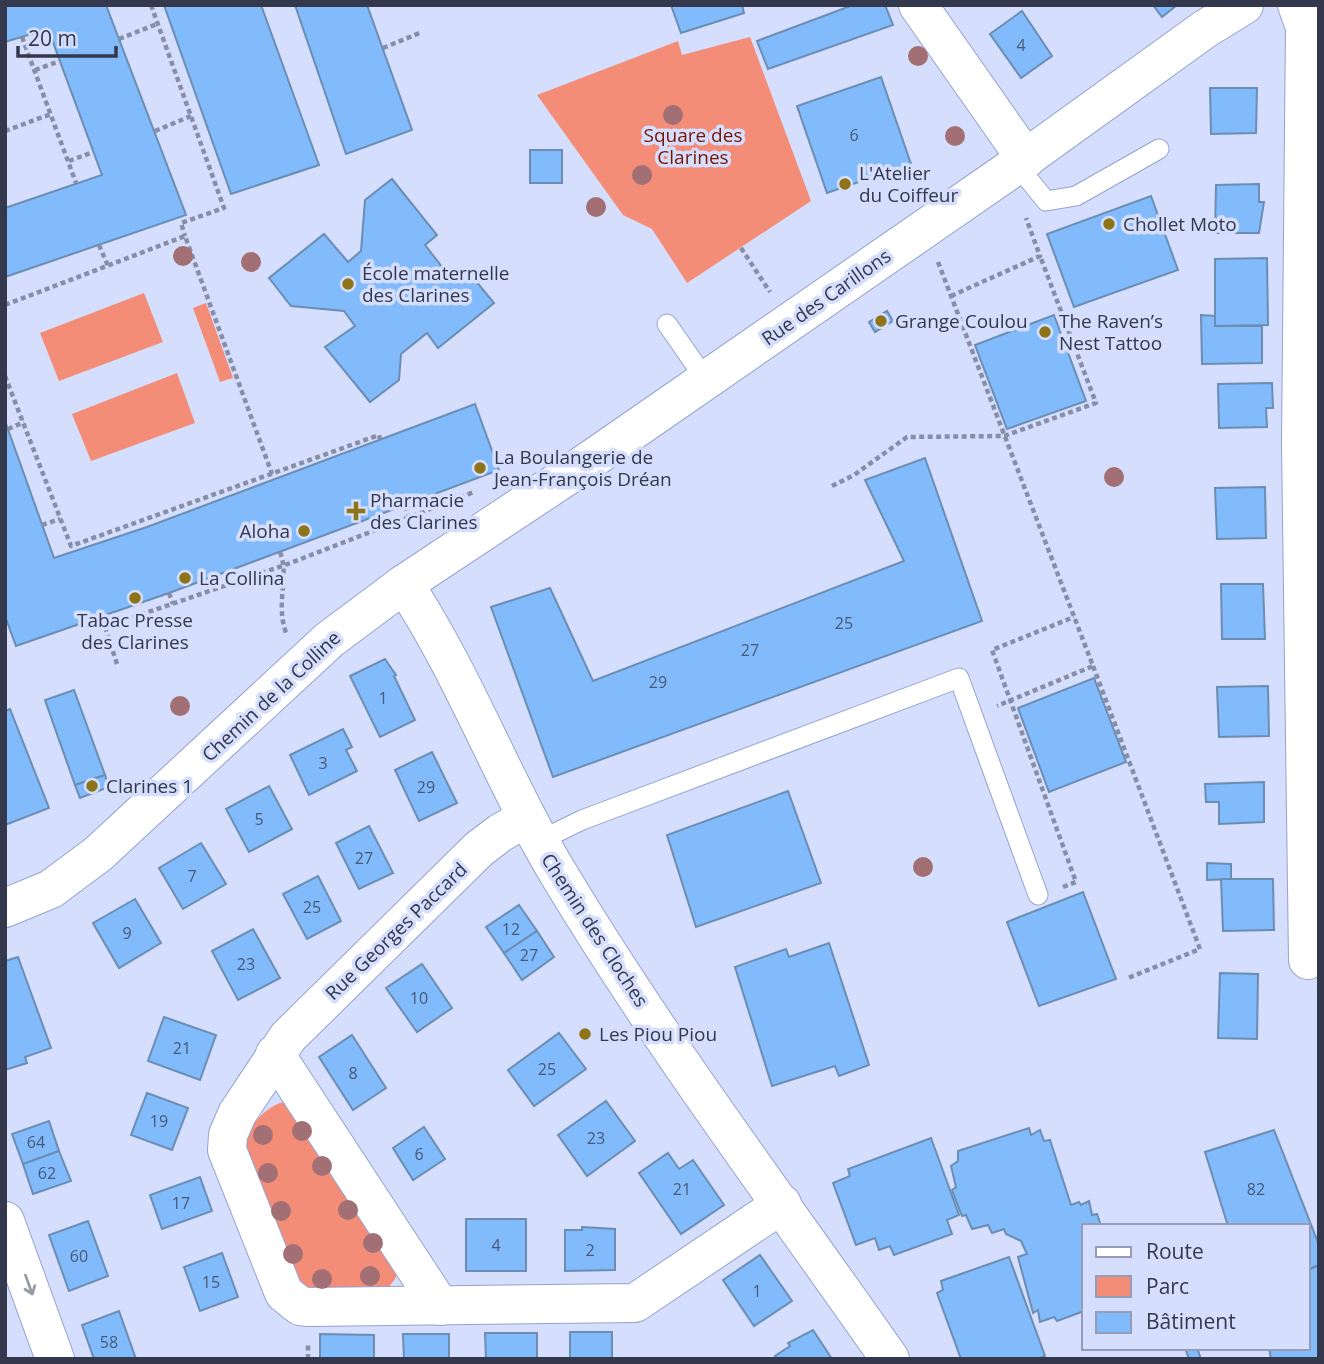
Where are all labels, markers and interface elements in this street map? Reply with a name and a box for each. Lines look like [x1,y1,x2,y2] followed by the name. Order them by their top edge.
[18,14,116,58] scale bar
[28,24,77,52] text: 20 m
[1016,34,1026,56] house number: 4
[644,122,742,170] park label: Square des Clarines
[849,124,859,146] house number: 6
[859,160,959,208] place label: L'Atelier du Coiffeur
[837,176,853,192] marker: L'Atelier du Coiffeur
[1123,211,1237,237] place label: Chollet Moto
[1101,216,1117,232] marker: Chollet Moto
[756,243,896,351] street label: Rue des Carillons
[362,260,509,308] place label: École maternelle des Clarines
[340,276,356,292] marker: École maternelle des Clarines
[895,308,1028,334] place label: Grange Coulou
[1059,308,1163,356] place label: The Raven’s Nest Tattoo
[873,313,889,329] marker: Grange Coulou
[1037,324,1053,340] marker: The Raven’s Nest Tattoo
[492,444,672,492] place label: La Boulangerie de Jean-François Dréan
[472,460,488,476] marker: La Boulangerie de Jean-François Dréan
[370,487,478,535] place label: Pharmacie des Clarines
[348,503,364,519] marker: Pharmacie des Clarines
[240,518,290,544] place label: Aloha
[296,523,312,539] marker: Aloha
[199,565,284,591] place label: La Collina
[177,570,193,586] marker: La Collina
[127,590,143,606] marker: Tabac Presse des Clarines
[77,607,193,655] place label: Tabac Presse des Clarines
[835,612,853,634] house number: 25
[196,625,346,767] street label: Chemin de la Colline
[741,639,759,661] house number: 27
[649,671,667,693] house number: 29
[378,687,388,709] house number: 1
[318,752,328,774] house number: 3
[106,773,193,799] place label: Clarines 1
[417,776,435,798] house number: 29
[84,778,100,794] marker: Clarines 1
[254,808,264,830] house number: 5
[355,847,373,869] house number: 27
[536,848,654,1012] street label: Chemin des Cloches
[319,856,473,1006] street label: Rue Georges Paccard
[187,865,197,887] house number: 7
[303,896,321,918] house number: 25
[502,918,520,940] house number: 12
[122,922,132,944] house number: 9
[520,944,538,966] house number: 27
[237,953,255,975] house number: 23
[410,987,428,1009] house number: 10
[599,1021,717,1047] place label: Les Piou Piou
[577,1026,593,1042] marker: Les Piou Piou
[173,1037,191,1059] house number: 21
[538,1058,556,1080] house number: 25
[348,1062,358,1084] house number: 8
[150,1110,168,1132] house number: 19
[587,1127,605,1149] house number: 23
[27,1131,45,1153] house number: 64
[414,1143,424,1165] house number: 6
[38,1162,56,1184] house number: 62
[673,1178,691,1200] house number: 21
[1247,1178,1265,1200] house number: 82
[172,1192,190,1214] house number: 17
[1082,1224,1310,1350] legend
[491,1234,501,1256] house number: 4
[1146,1237,1204,1265] text: Route
[585,1239,595,1261] house number: 2
[70,1245,88,1267] house number: 60
[202,1271,220,1293] house number: 15
[1146,1272,1189,1300] text: Parc
[23,1274,36,1296] one-way arrow
[752,1280,762,1302] house number: 1
[1146,1307,1236,1335] text: Bâtiment
[100,1331,118,1353] house number: 58

